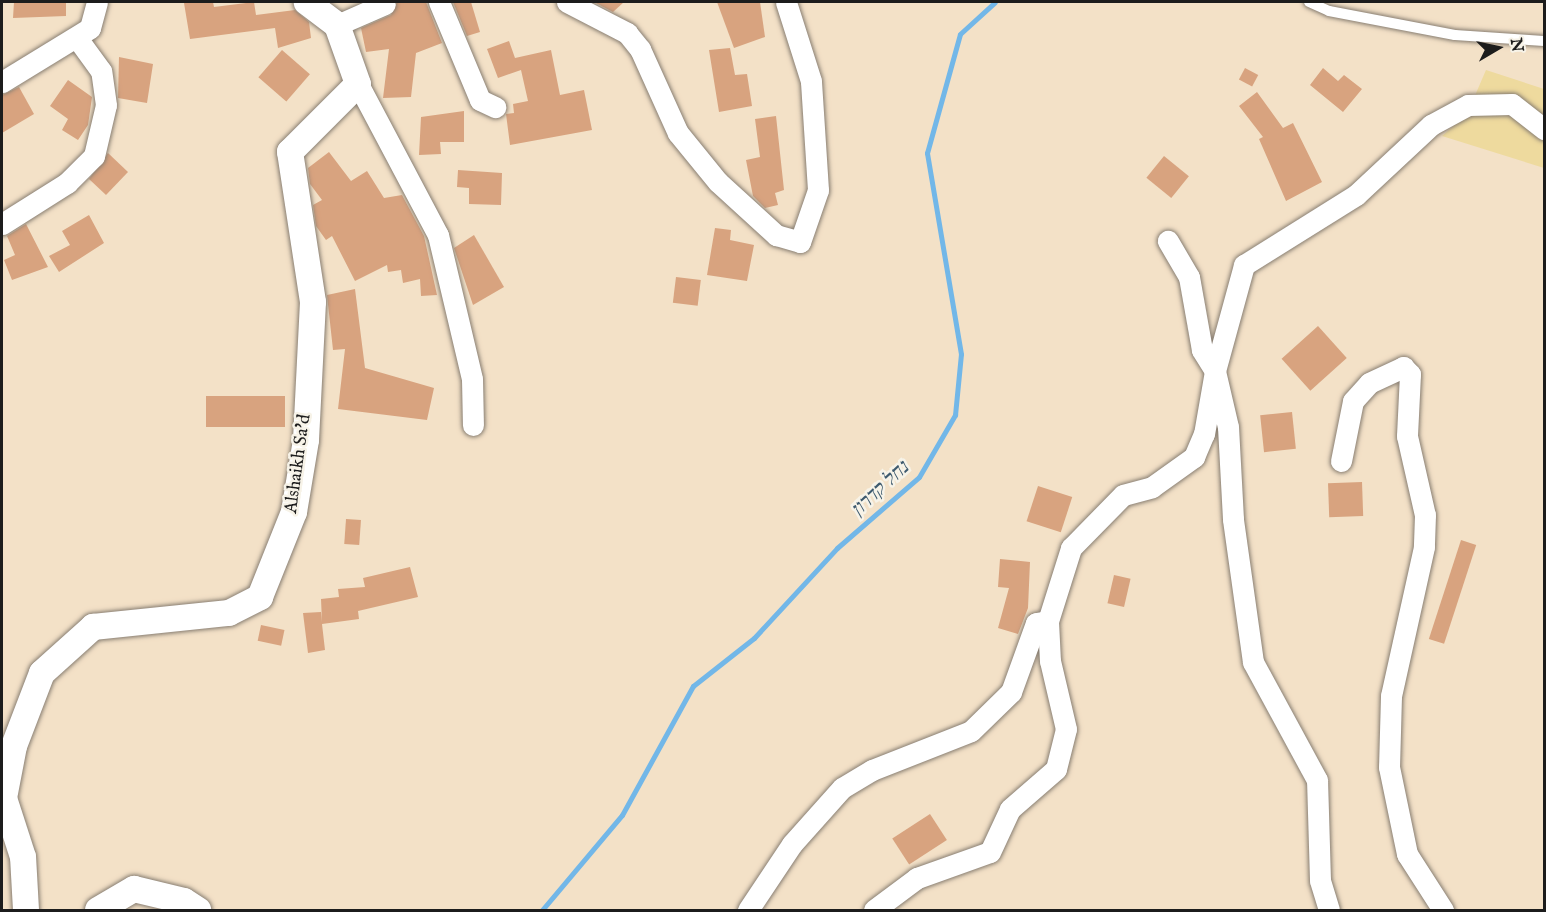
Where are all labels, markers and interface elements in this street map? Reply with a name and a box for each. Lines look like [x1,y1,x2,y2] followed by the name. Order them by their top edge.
[1468,18,1528,78] north arrow
[1505,37,1527,54] text: N
[281,413,317,515] street label: Alshaikh Sa'd
[846,456,914,522] water label: נחל קדרון

